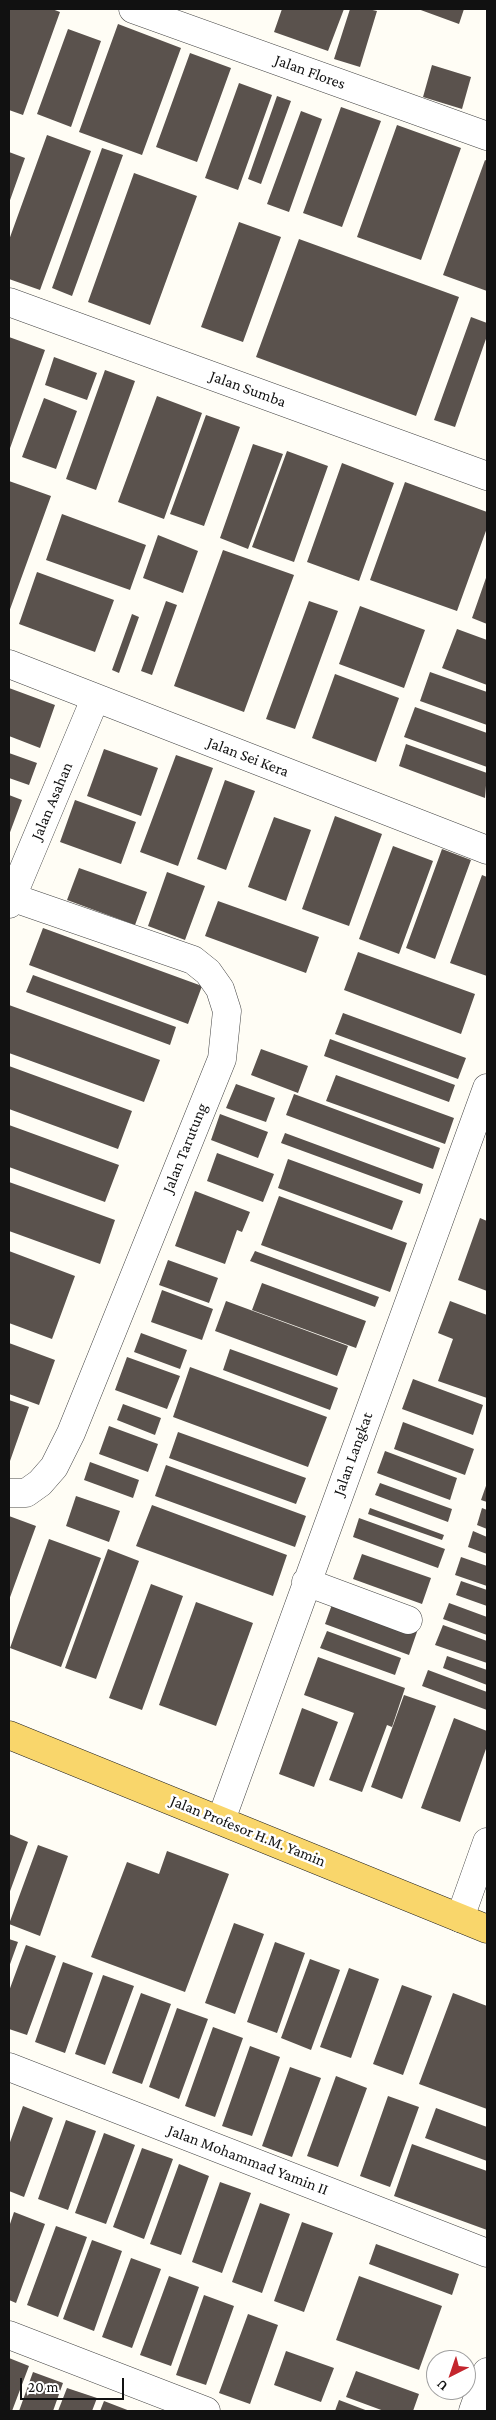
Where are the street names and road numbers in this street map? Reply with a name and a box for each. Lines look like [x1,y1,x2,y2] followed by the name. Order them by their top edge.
[272,50,348,94] street label: Jalan Flores
[207,366,289,412] street label: Jalan Sumba
[204,733,292,781] street label: Jalan Sei Kera
[27,759,77,843] street label: Jalan Asahan
[158,1100,212,1196] street label: Jalan Tarutung
[329,1410,377,1498] street label: Jalan Langkat
[168,1791,328,1871] street label: Jalan Profesor H.M. Yamin
[165,2121,331,2199] street label: Jalan Mohammad Yamin II

